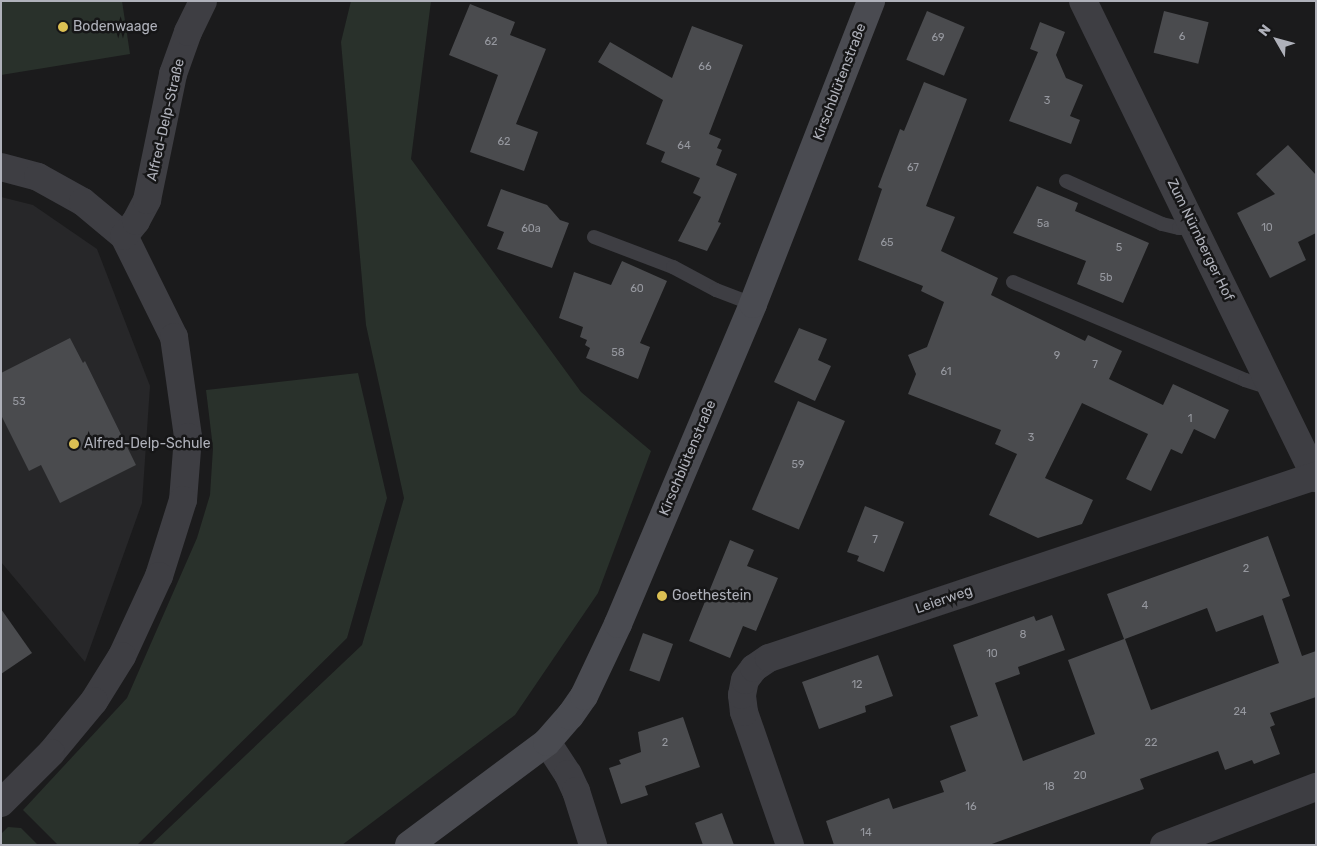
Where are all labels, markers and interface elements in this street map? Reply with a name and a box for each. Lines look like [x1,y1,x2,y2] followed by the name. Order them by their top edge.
[1252,15,1302,65] north arrow
[73,19,158,35] place label: Bodenwaage
[57,21,69,33] marker: Bodenwaage
[810,21,870,143] street label: Kirschblütenstraße
[1255,21,1275,40] text: N
[1179,30,1185,44] house number: 6
[931,31,945,45] house number: 69
[484,35,498,49] house number: 62
[144,57,188,183] street label: Alfred-Delp-Straße
[698,60,712,74] house number: 66
[1044,94,1050,108] house number: 3
[497,135,511,149] house number: 62
[677,139,691,153] house number: 64
[907,161,919,175] house number: 67
[1163,176,1237,304] street label: Zum Nürnberger Hof
[1037,217,1049,231] house number: 5a
[1261,221,1273,235] house number: 10
[521,222,541,236] house number: 60a
[880,236,894,250] house number: 65
[1116,241,1122,255] house number: 5
[1099,271,1113,285] house number: 5b
[630,282,644,296] house number: 60
[611,346,625,360] house number: 58
[1054,349,1060,363] house number: 9
[1092,358,1098,372] house number: 7
[940,365,952,379] house number: 61
[12,395,26,409] house number: 53
[656,398,720,518] street label: Kirschblütenstraße
[1188,412,1192,426] house number: 1
[1028,431,1034,445] house number: 3
[84,436,211,452] place label: Alfred-Delp-Schule
[68,438,80,450] marker: Alfred-Delp-Schule
[791,458,805,472] house number: 59
[872,533,878,547] house number: 7
[1243,562,1249,576] house number: 2
[913,582,975,618] street label: Leierweg
[672,588,752,604] place label: Goethestein
[656,590,668,602] marker: Goethestein
[1142,599,1148,613] house number: 4
[1020,628,1026,642] house number: 8
[986,647,998,661] house number: 10
[851,678,863,692] house number: 12
[1233,705,1247,719] house number: 24
[662,736,668,750] house number: 2
[1145,736,1157,750] house number: 22
[1073,769,1087,783] house number: 20
[1043,780,1055,794] house number: 18
[965,800,977,814] house number: 16
[860,826,872,840] house number: 14

